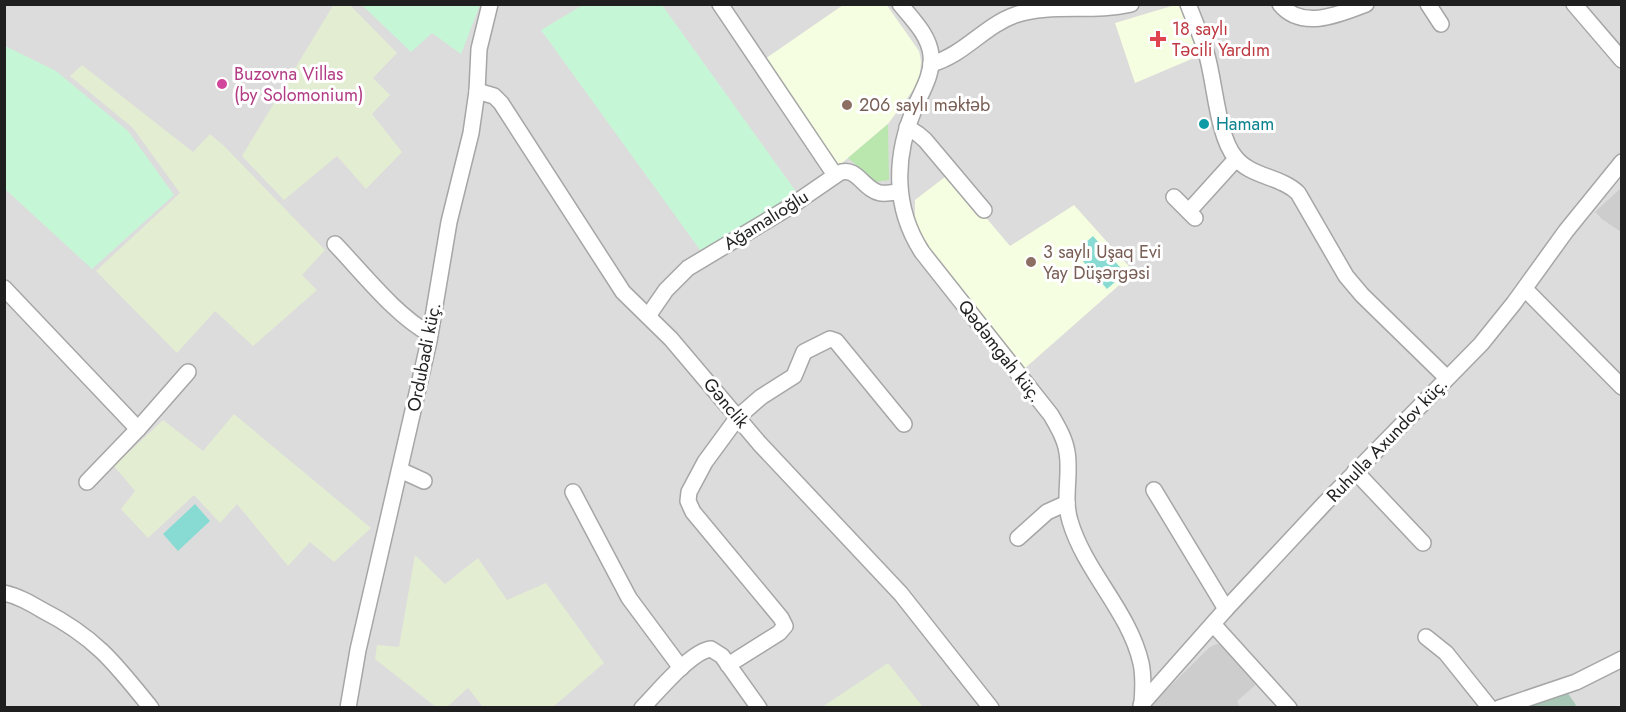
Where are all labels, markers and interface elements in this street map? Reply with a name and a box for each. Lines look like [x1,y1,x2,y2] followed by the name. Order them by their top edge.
[1172,16,1270,63] place label: 18 saylı Təcili Yardım
[1149,30,1167,48] marker: 18 saylı Təcili Yardım
[234,61,364,108] place label: Buzovna Villas (by Solomonium)
[215,77,229,91] marker: Buzovna Villas (by Solomonium)
[859,92,990,118] place label: 206 saylı məktəb
[840,98,854,112] marker: 206 saylı məktəb
[1216,111,1274,137] place label: Hamam
[1197,117,1211,131] marker: Hamam
[718,184,814,256] street label: Ağamalıoğlu
[1043,239,1162,286] place label: 3 saylı Uşaq Evi Yay Düşərgəsi
[1024,255,1038,269] marker: 3 saylı Uşaq Evi Yay Düşərgəsi
[952,294,1048,408] street label: Qədəmgah küç.
[401,300,447,414] street label: Ordubadi küç.
[697,372,755,434] street label: Gənclik
[1321,372,1453,508] street label: Ruhulla Axundov küç.

